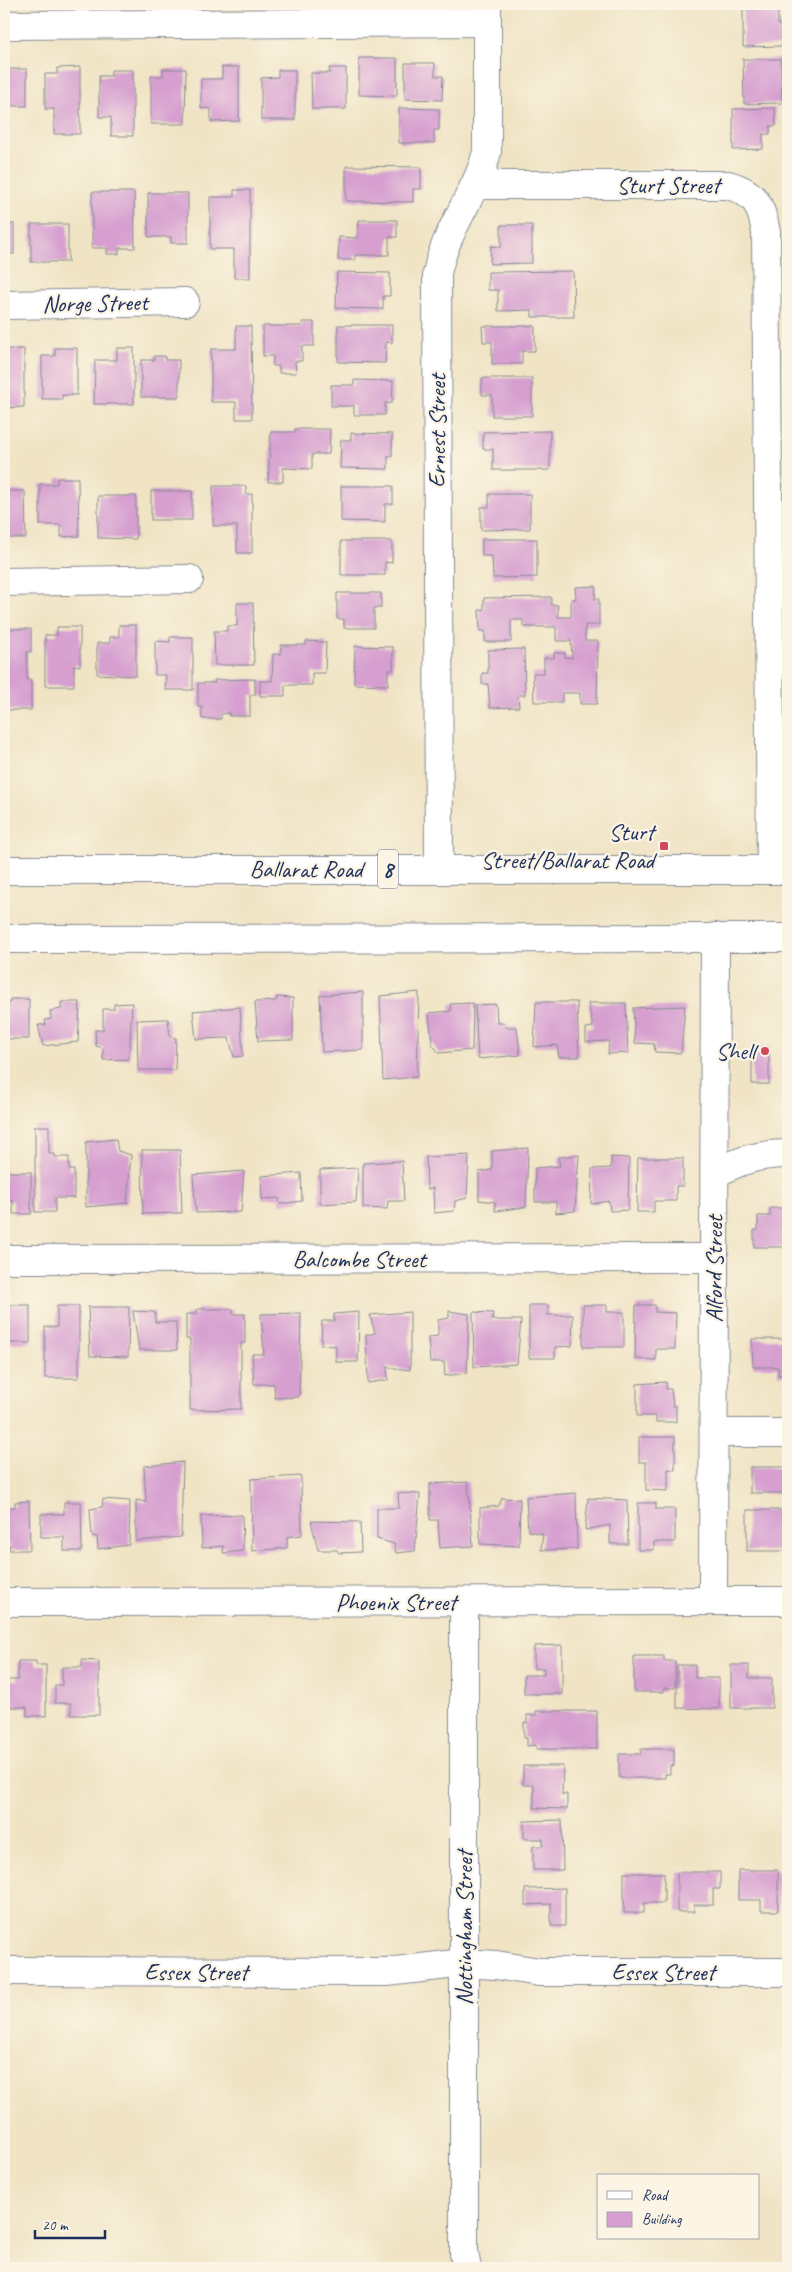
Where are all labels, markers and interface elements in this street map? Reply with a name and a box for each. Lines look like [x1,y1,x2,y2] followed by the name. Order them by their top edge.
[616,170,723,200] street label: Sturt Street
[42,287,150,319] street label: Norge Street
[422,372,452,488] street label: Ernest Street
[481,817,658,875] place label: Sturt Street/Ballarat Road
[658,840,670,852] marker: Sturt Street/Ballarat Road
[378,850,398,889] road number: 8
[249,854,366,884] street label: Ballarat Road
[716,1036,759,1066] place label: Shell
[759,1045,771,1057] marker: Shell
[699,1213,729,1323] street label: Alford Street
[292,1244,428,1274] street label: Balcombe Street
[336,1587,459,1617] street label: Phoenix Street
[449,1848,479,2005] street label: Nottingham Street
[144,1957,251,1987] street label: Essex Street
[611,1957,718,1987] street label: Essex Street
[597,2174,760,2240] legend
[642,2186,669,2205] text: Road
[35,2207,105,2239] scale bar
[642,2210,682,2229] text: Building
[42,2216,69,2235] text: 20 m

